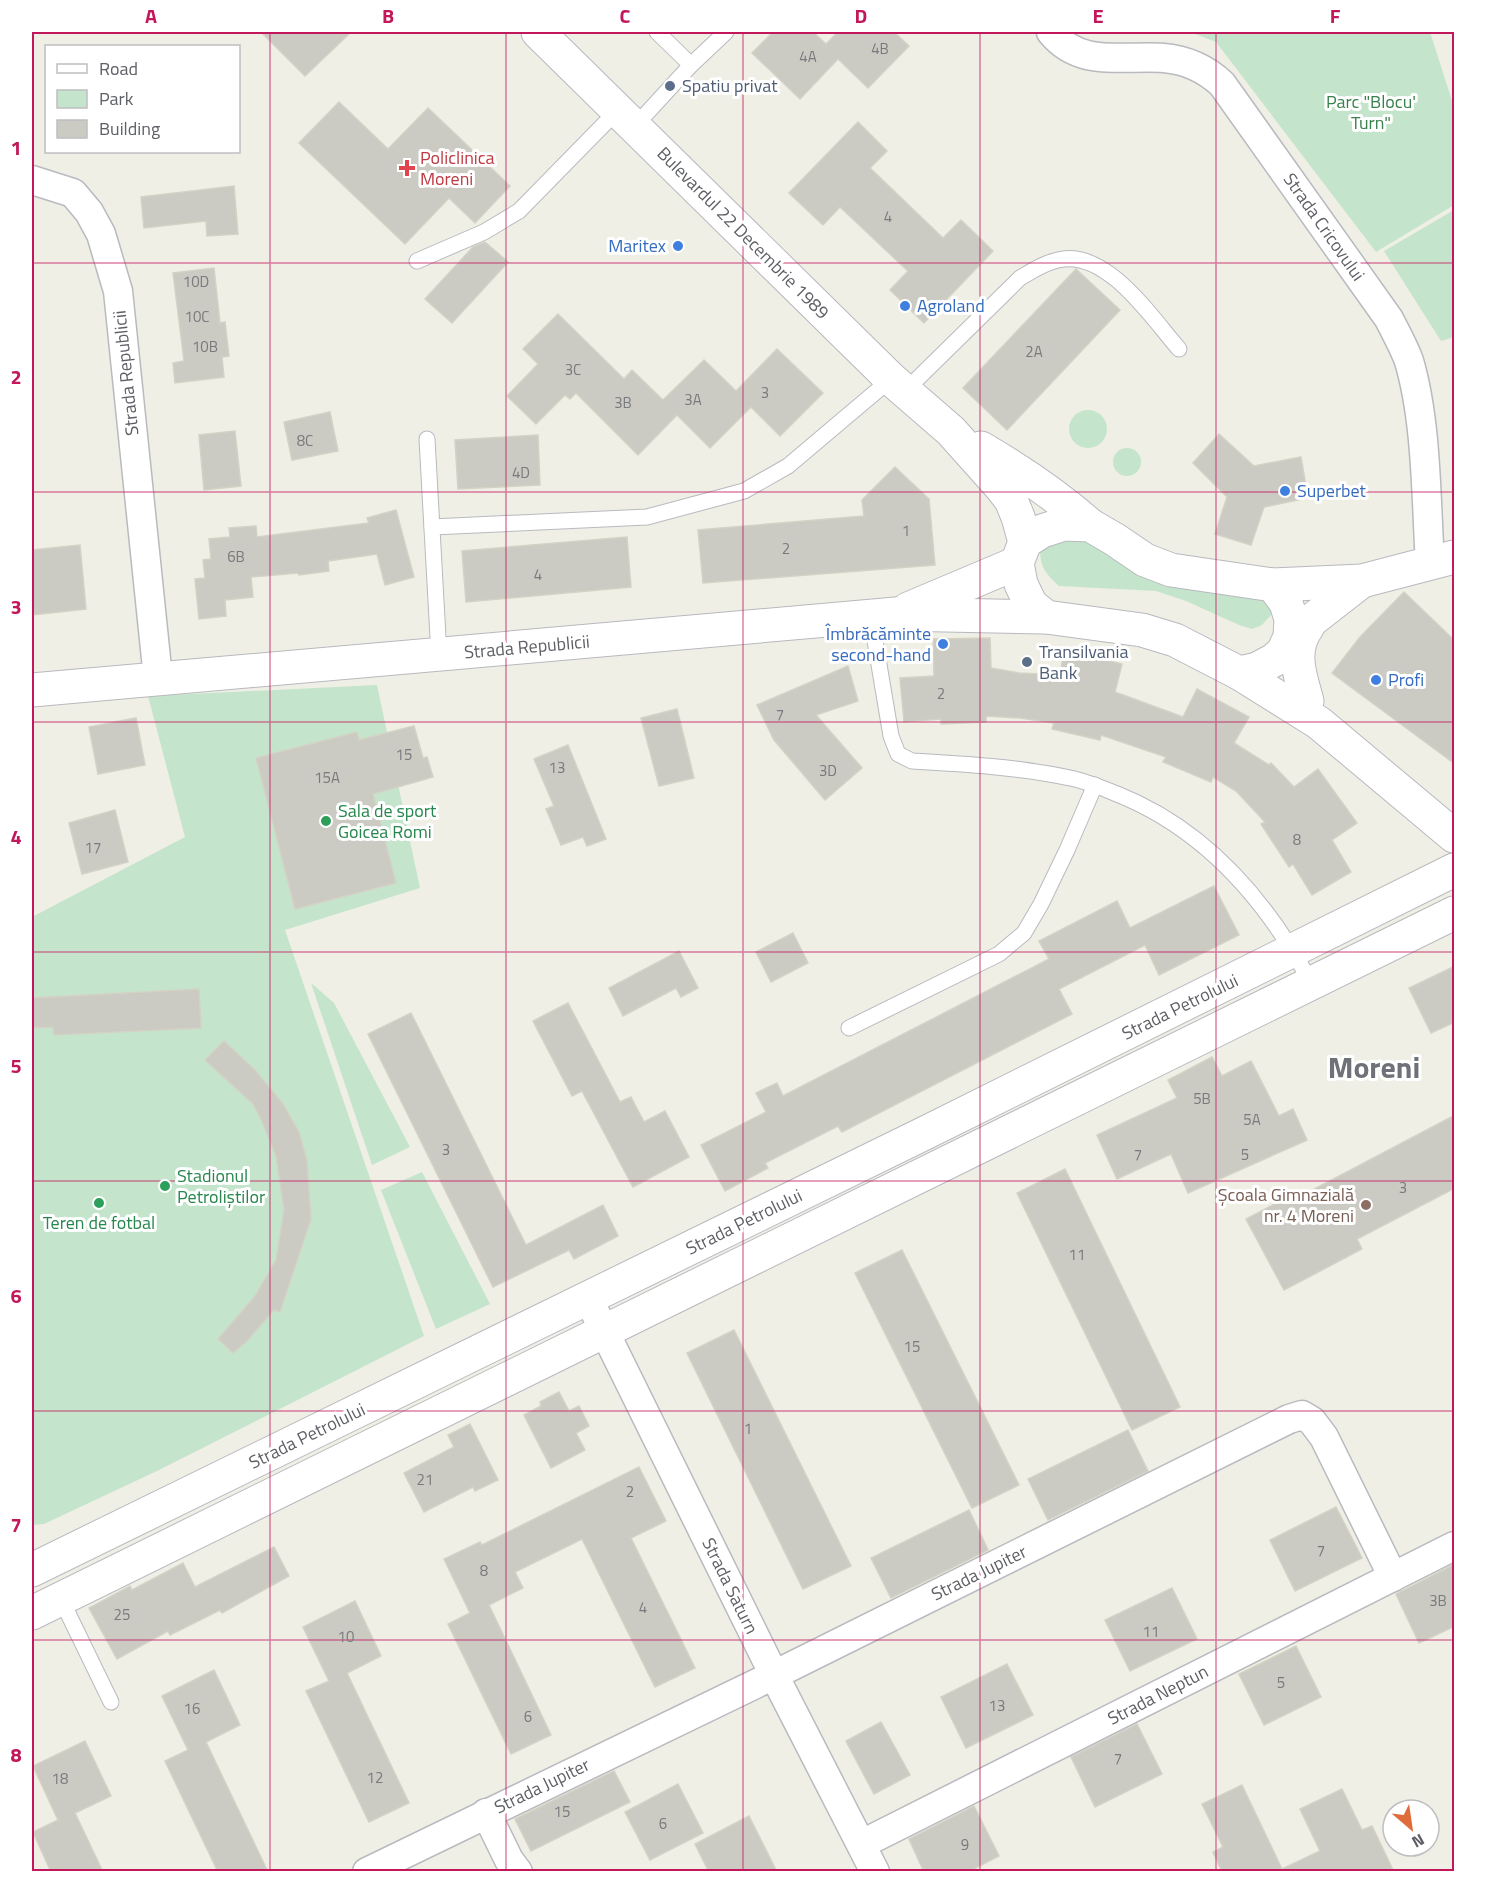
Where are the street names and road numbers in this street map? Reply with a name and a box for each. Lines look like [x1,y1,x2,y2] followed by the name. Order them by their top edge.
[651,140,836,325] street label: Bulevardul 22 Decembrie 1989
[1277,167,1372,286] street label: Strada Cricovului
[105,309,146,437] street label: Strada Republicii
[463,628,591,665] street label: Strada Republicii
[1117,967,1243,1046] street label: Strada Petrolului
[681,1182,807,1261] street label: Strada Petrolului
[244,1396,370,1475] street label: Strada Petrolului
[695,1533,765,1639] street label: Strada Saturn
[926,1538,1031,1607] street label: Strada Jupiter
[1103,1658,1213,1732] street label: Strada Neptun
[489,1751,594,1820] street label: Strada Jupiter

